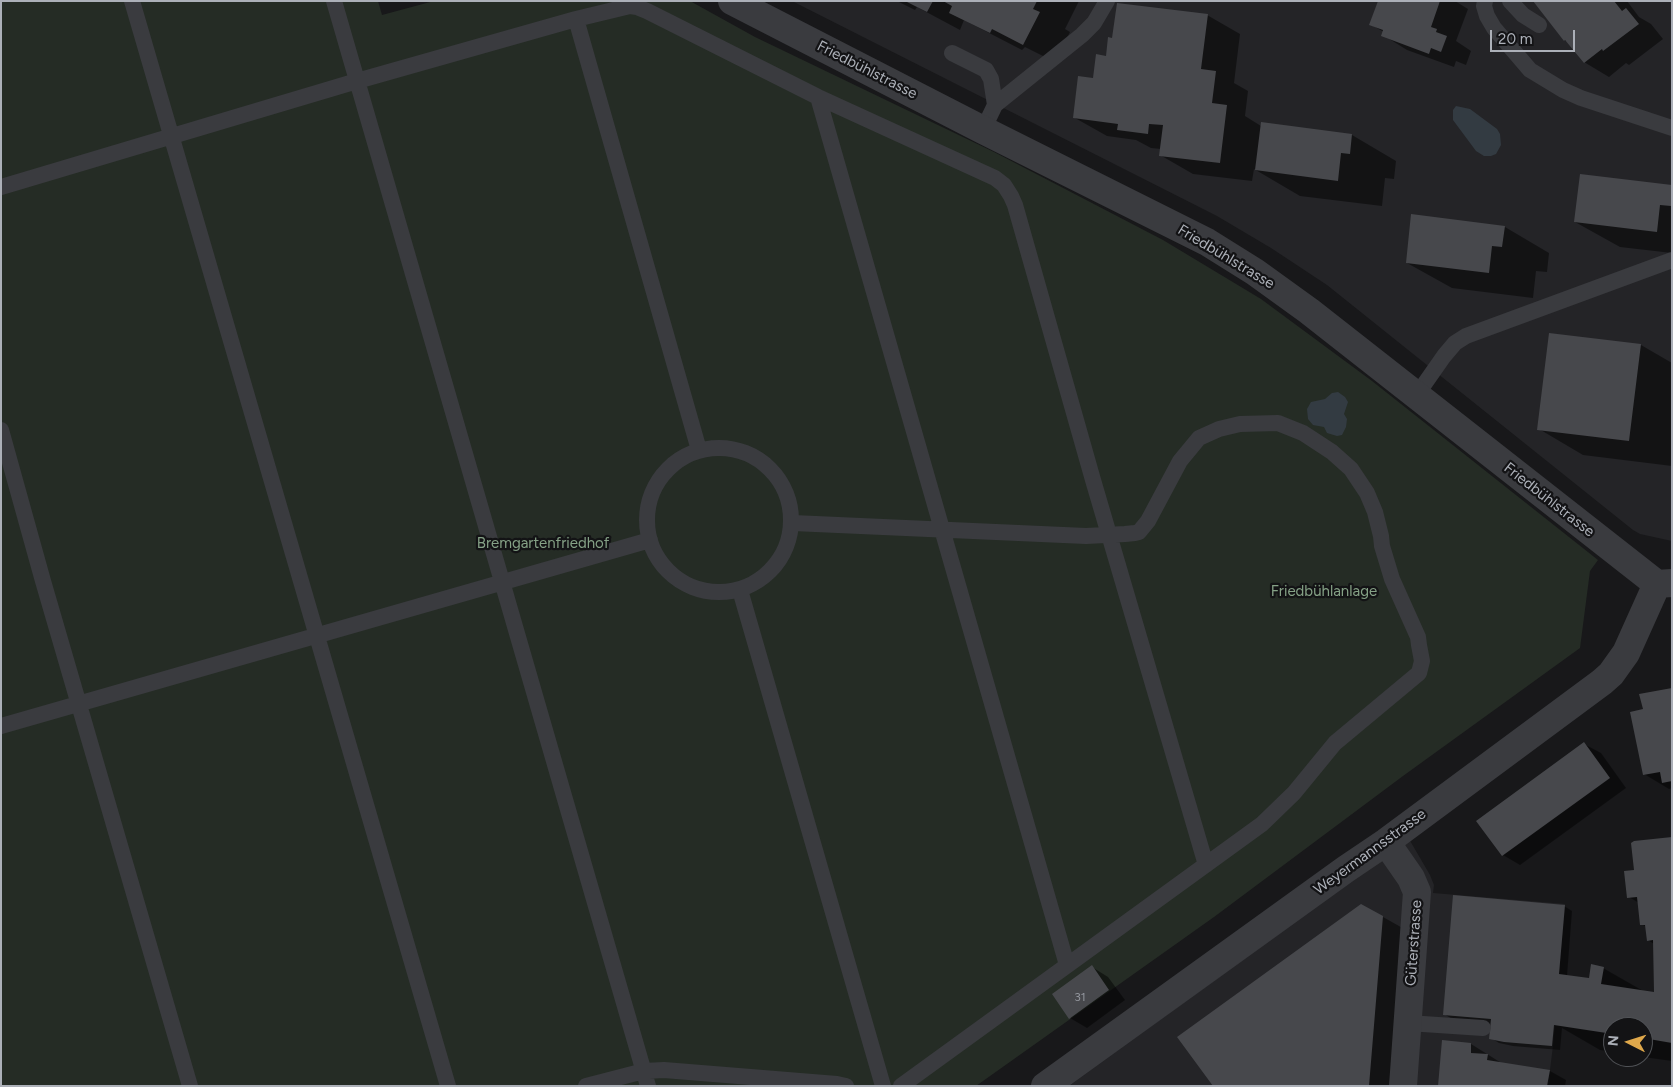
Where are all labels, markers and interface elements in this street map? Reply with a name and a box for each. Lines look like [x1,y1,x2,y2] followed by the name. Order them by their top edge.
[1493,20,1578,52] scale bar
[1498,30,1532,48] text: 20 m
[814,37,920,103] street label: Friedbühlstrasse
[1174,221,1278,293] street label: Friedbühlstrasse
[1500,459,1598,541] street label: Friedbühlstrasse
[477,535,609,553] park label: Bremgartenfriedhof
[1271,583,1377,601] park label: Friedbühlanlage
[1310,805,1430,899] street label: Weyermannsstrasse
[1402,899,1426,987] street label: Güterstrasse
[1074,990,1086,1004] house number: 31
[1603,1017,1653,1067] north arrow
[1605,1035,1622,1047] text: N

